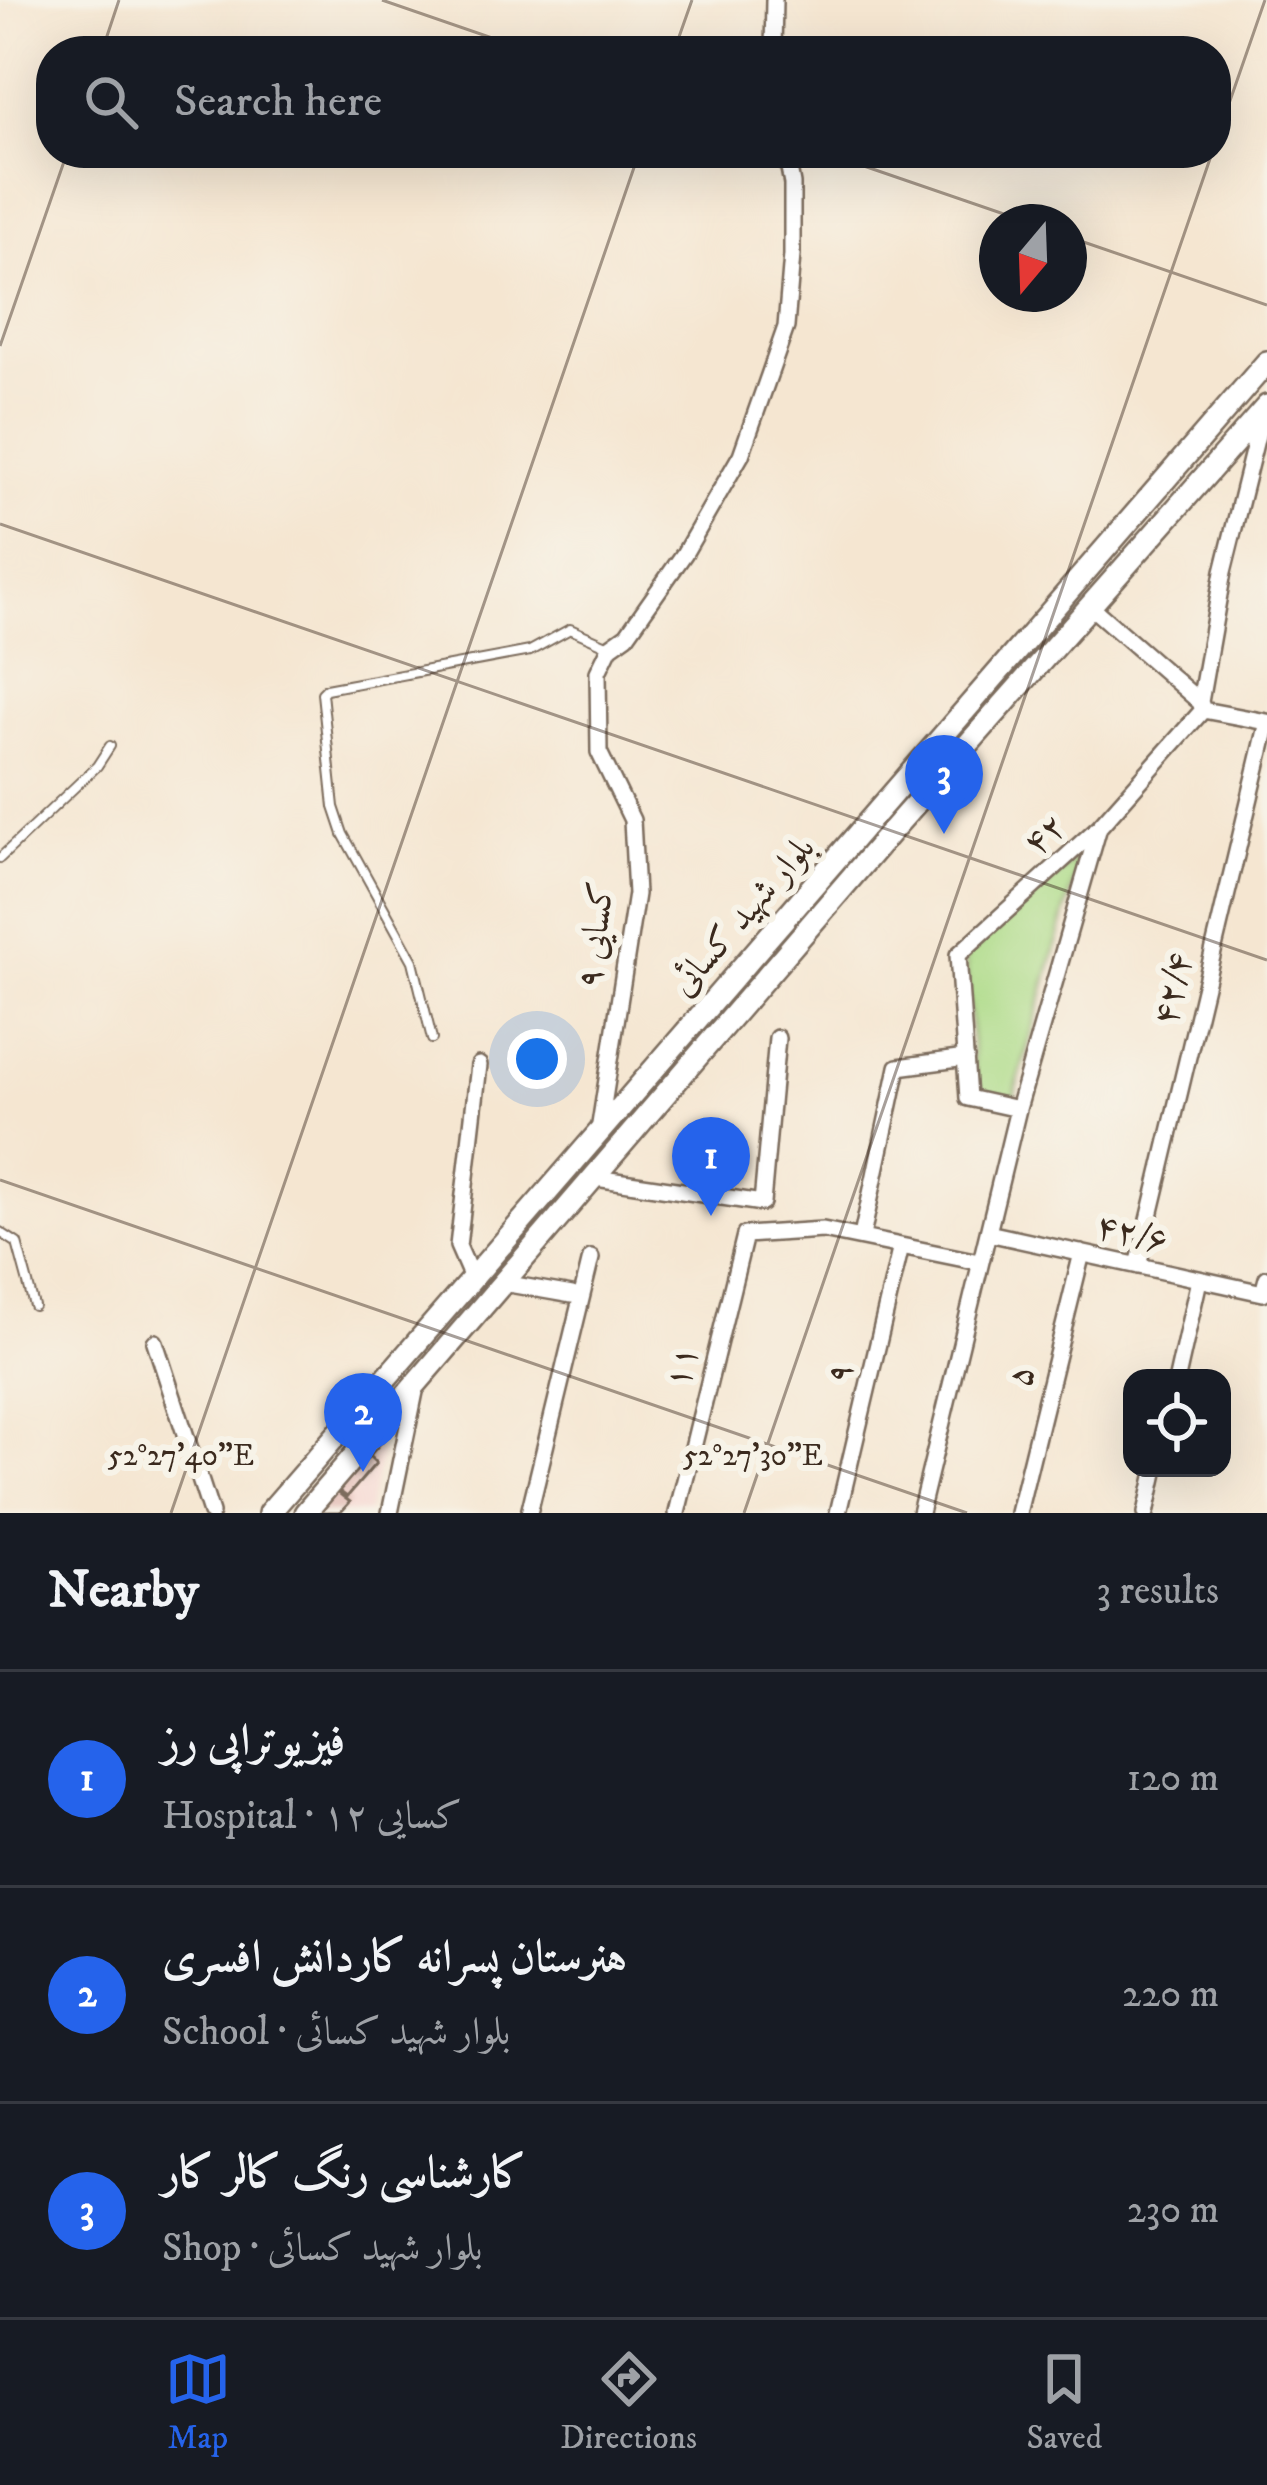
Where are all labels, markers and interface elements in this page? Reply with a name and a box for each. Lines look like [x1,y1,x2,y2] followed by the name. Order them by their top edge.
[36,36,1231,168] search box
[78,69,144,135] icon: search
[174,74,382,130] text: Search here
[979,204,1087,312] north arrow
[905,735,983,834] pin: 3
[1014,804,1076,866] street label: ۴۲
[661,826,825,1006] street label: بلوار شهید کسائی
[567,879,625,991] street label: ۹ کسایی
[1143,948,1203,1030] street label: ۴۲/۴
[507,1029,567,1089] your location
[672,1117,750,1216] pin: 1
[1091,1204,1173,1264] street label: ۴۲/۶
[655,1341,709,1393] street label: ۱۱
[816,1358,864,1388] street label: ۹
[997,1360,1045,1392] street label: ۵
[1123,1369,1231,1477] map controls
[1123,1369,1231,1477] button: locate
[324,1373,402,1472] pin: 2
[108,1438,254,1475] text: 52°27'40"E
[683,1438,823,1475] text: 52°27'30"E
[48,1559,199,1623] text: Nearby
[1096,1567,1219,1616] text: 3 results
[162,1714,346,1770] text: فیزیوتراپی رز
[80,1754,94,1803] text: 1
[1127,1754,1219,1803] text: 120 m
[162,1792,462,1841] text: Hospital · ۱۲ کسایی
[162,1930,627,1986] text: هنرستان پسرانه کاردانش افسری
[77,1970,97,2019] text: 2
[1122,1970,1219,2019] text: 220 m
[162,2008,510,2057] text: School · بلوار شهید کسائی
[162,2146,527,2202] text: کارشناسی رنگ کالر کار
[80,2186,94,2235] text: 3
[1127,2186,1219,2235] text: 230 m
[162,2224,483,2273] text: Shop · بلوار شهید کسائی
[165,2346,231,2459] tab: Map
[560,2346,697,2459] tab: Directions
[1026,2346,1102,2459] tab: Saved

